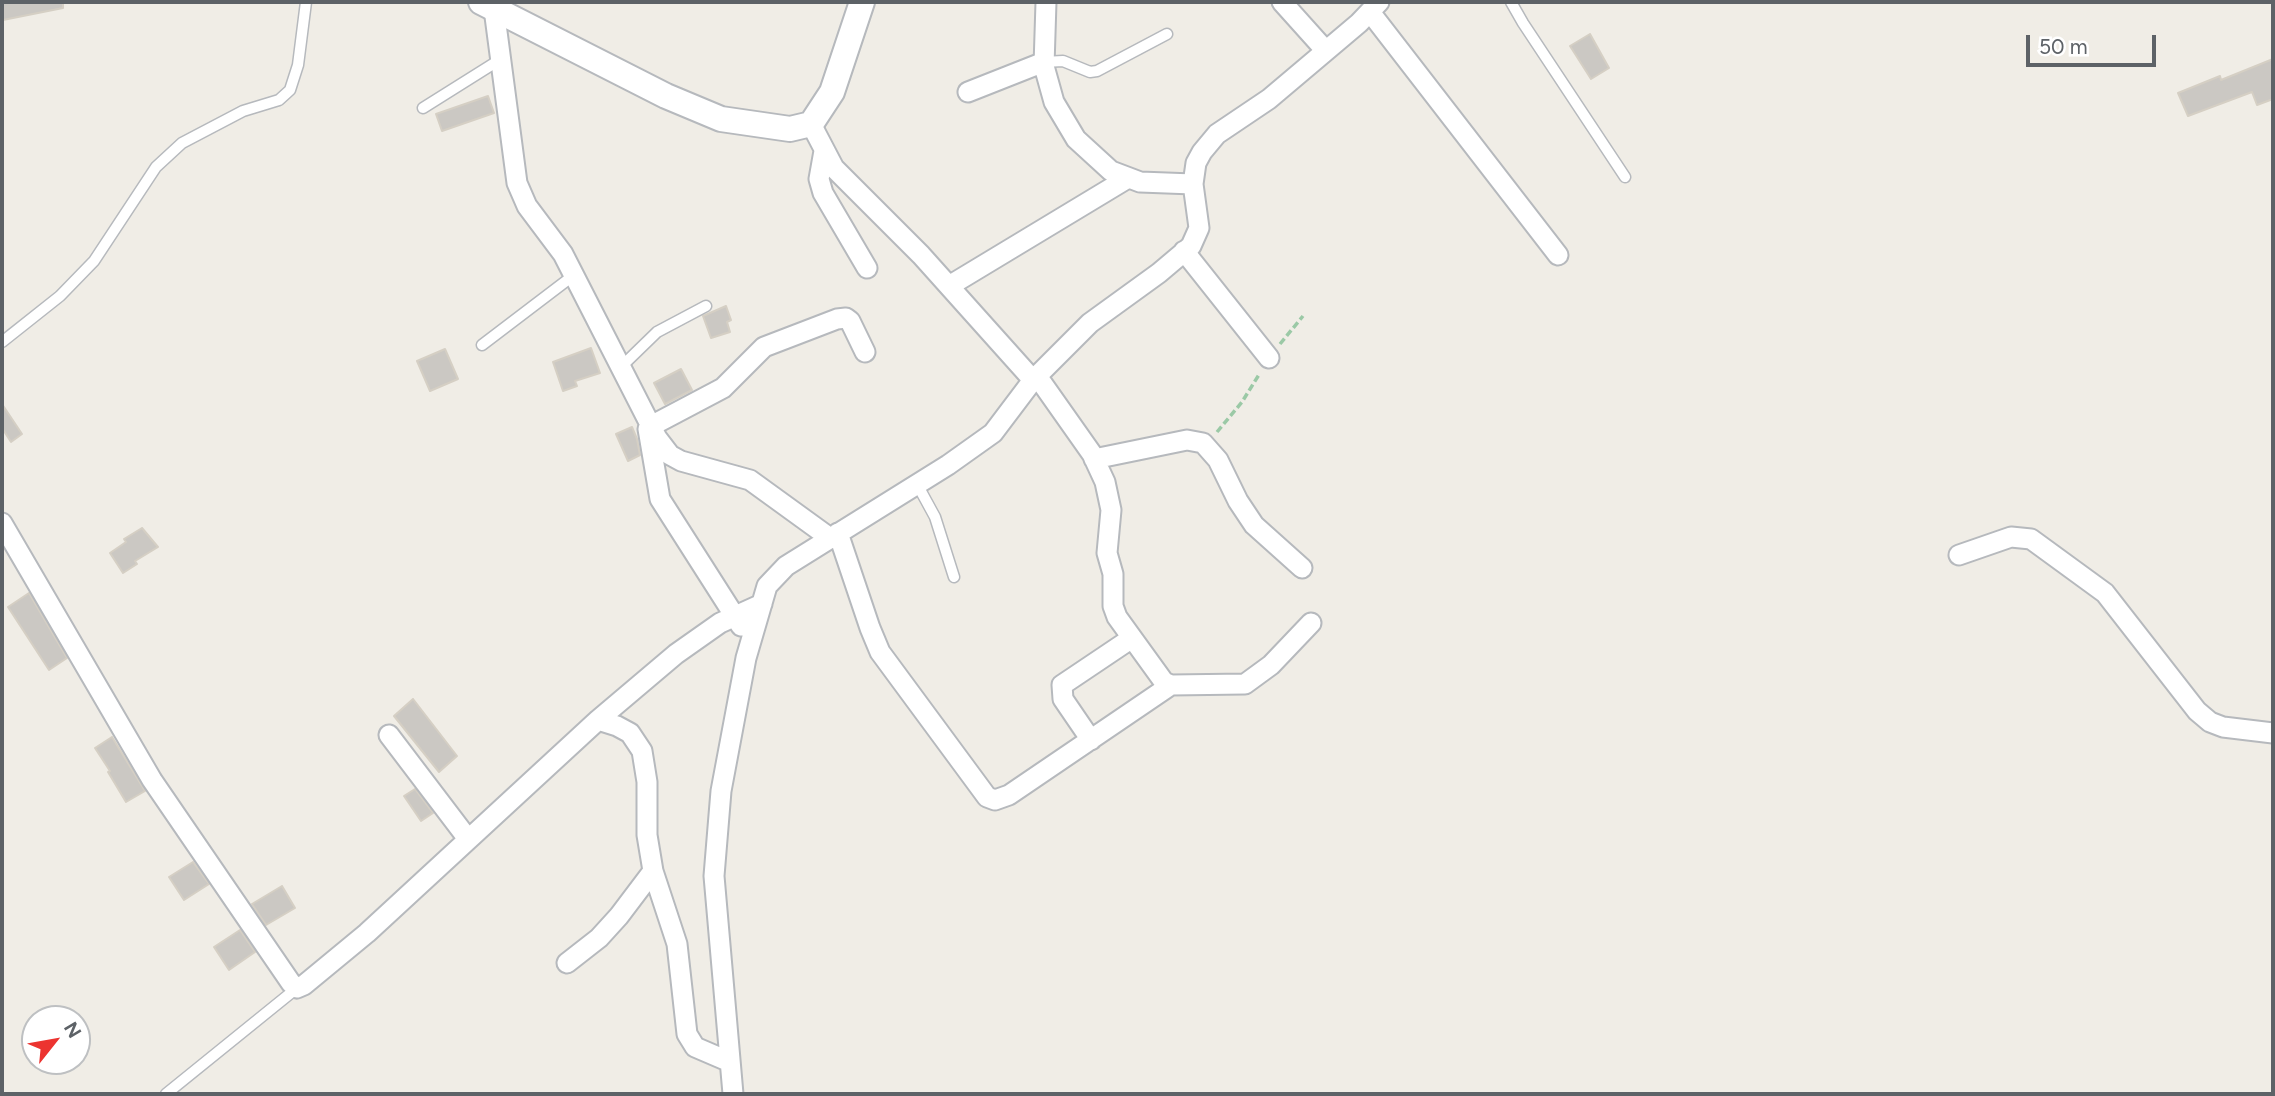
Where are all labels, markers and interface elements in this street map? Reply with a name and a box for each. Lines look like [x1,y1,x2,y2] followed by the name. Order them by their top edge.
[2030,21,2160,65] scale bar
[2039,34,2088,59] text: 50 m
[21,1005,91,1075] north arrow
[59,1018,86,1042] text: N

